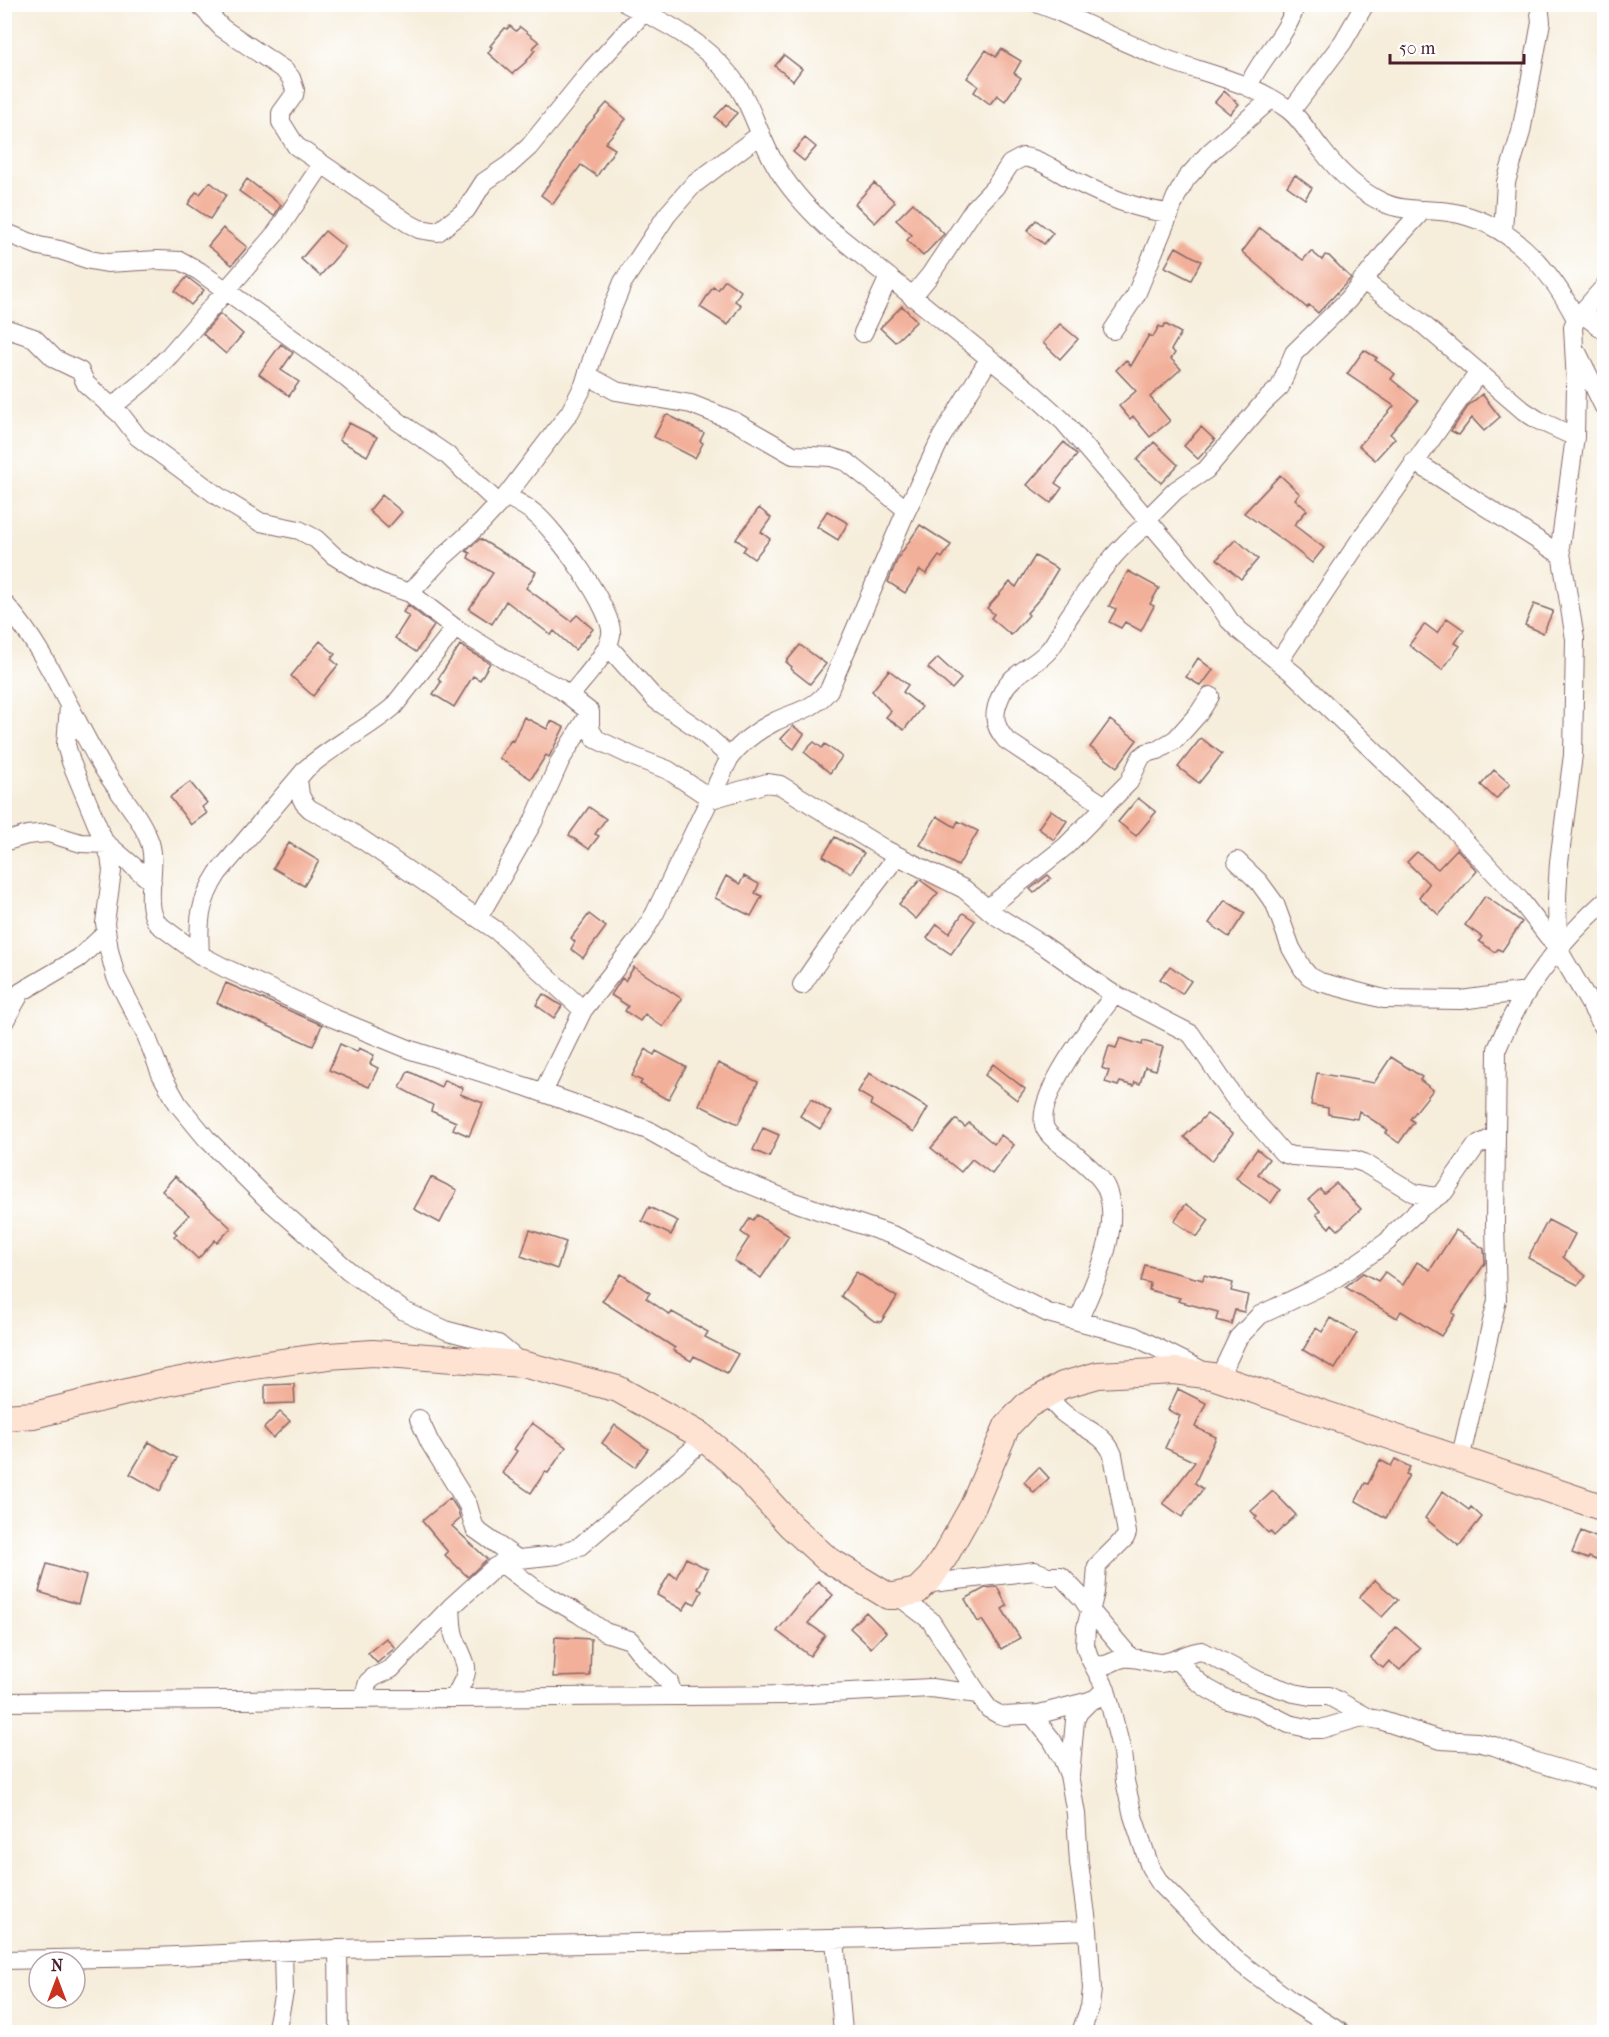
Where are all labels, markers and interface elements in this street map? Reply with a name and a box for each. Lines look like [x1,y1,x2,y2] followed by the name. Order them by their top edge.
[1390,27,1524,65] scale bar
[1399,38,1436,59] text: 50 m
[27,1950,87,2010] north arrow
[51,1956,64,1975] text: N

